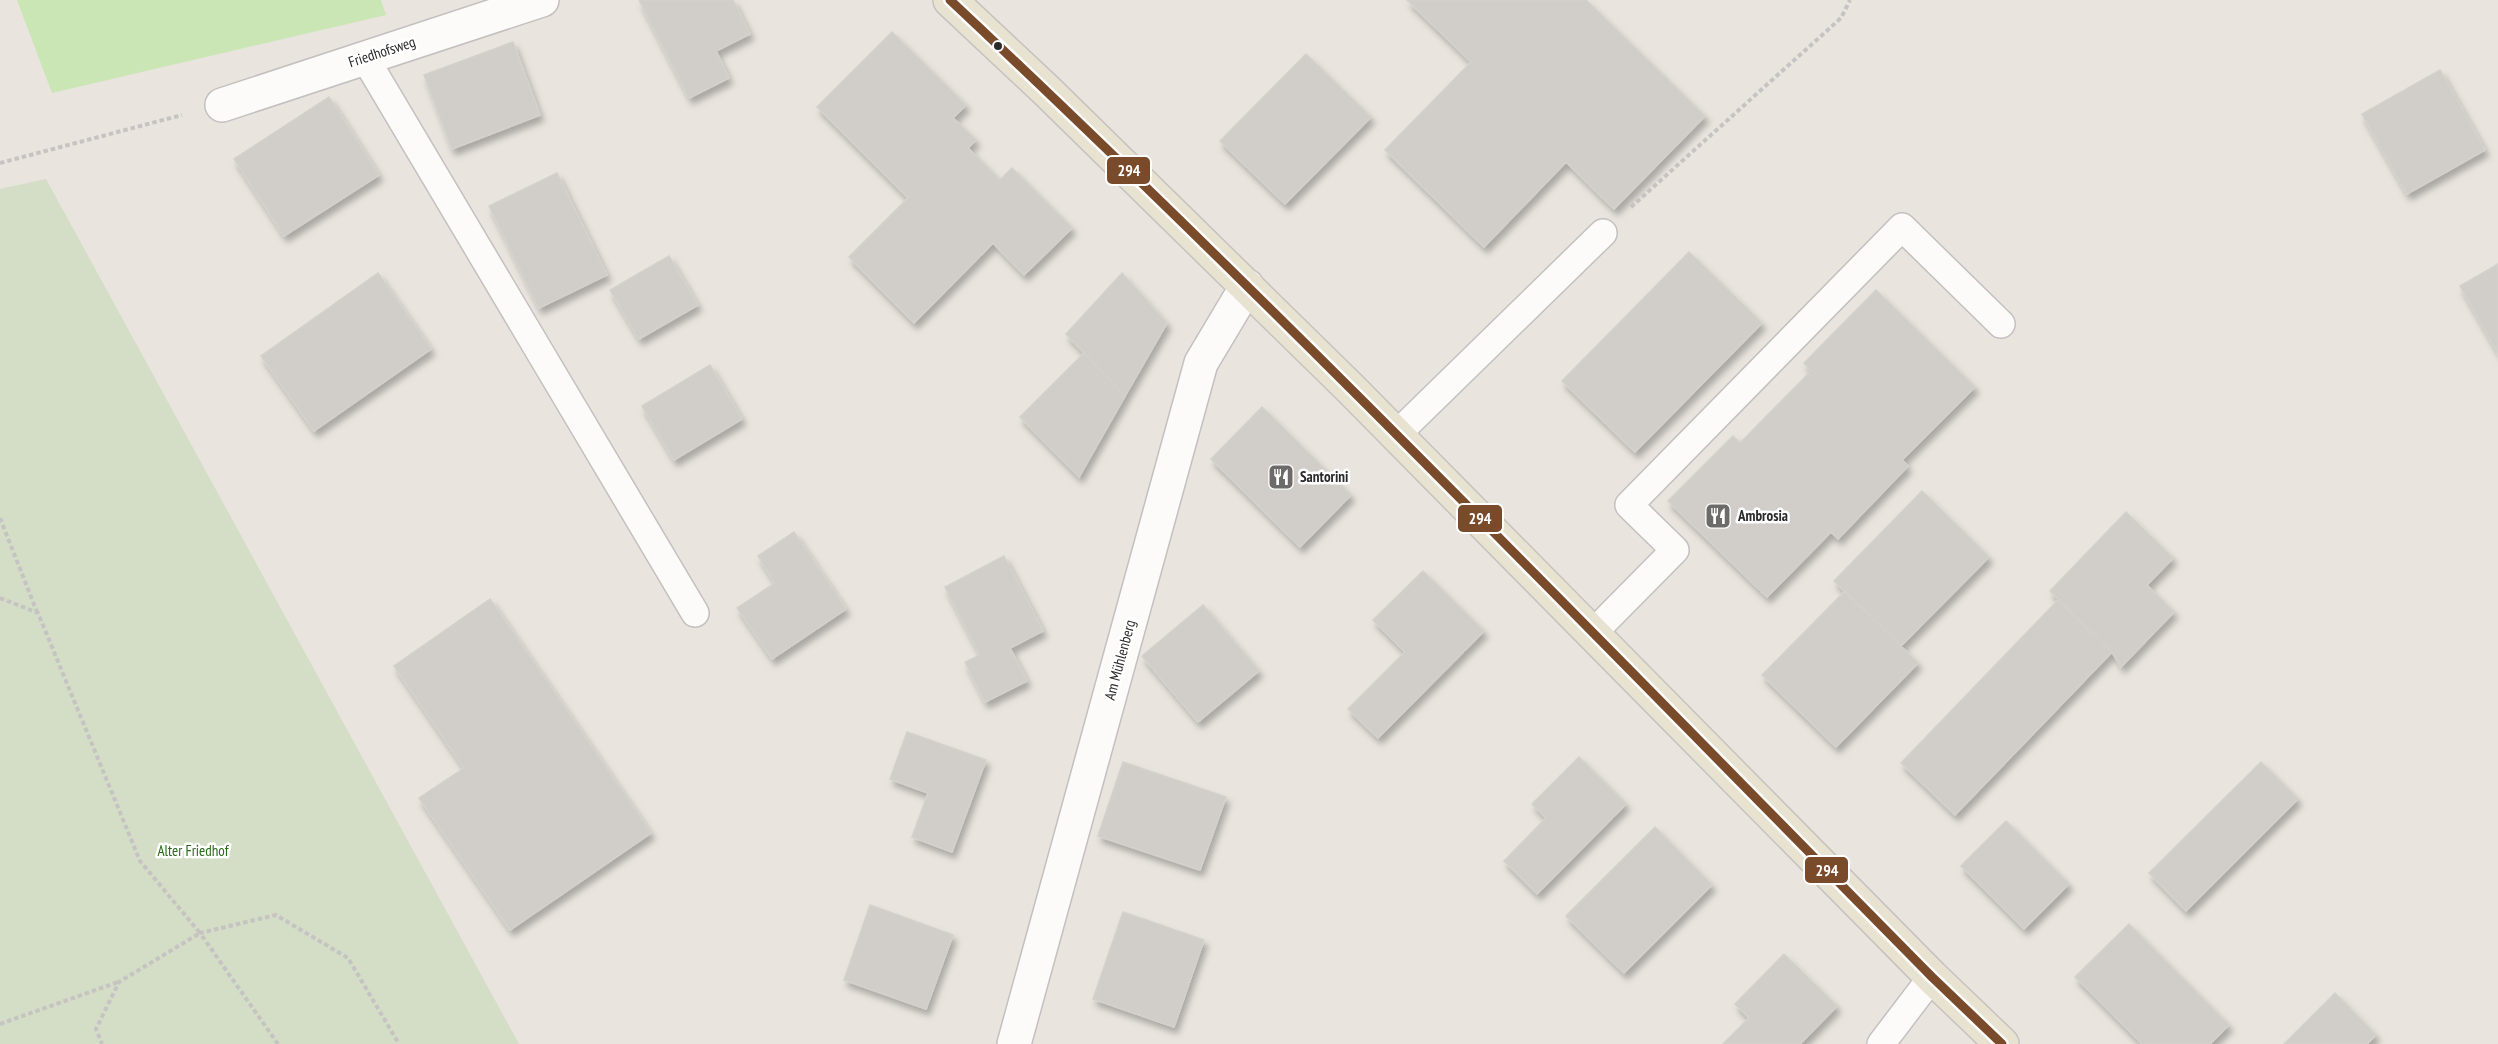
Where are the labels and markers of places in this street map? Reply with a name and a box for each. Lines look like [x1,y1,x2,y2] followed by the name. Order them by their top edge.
[992,40,1004,52] unlabelled marker
[1266,462,1296,492] restaurant icon: Santorini
[1300,467,1348,486] place label: Santorini
[1703,501,1733,531] restaurant icon: Ambrosia
[1737,506,1788,525] place label: Ambrosia

